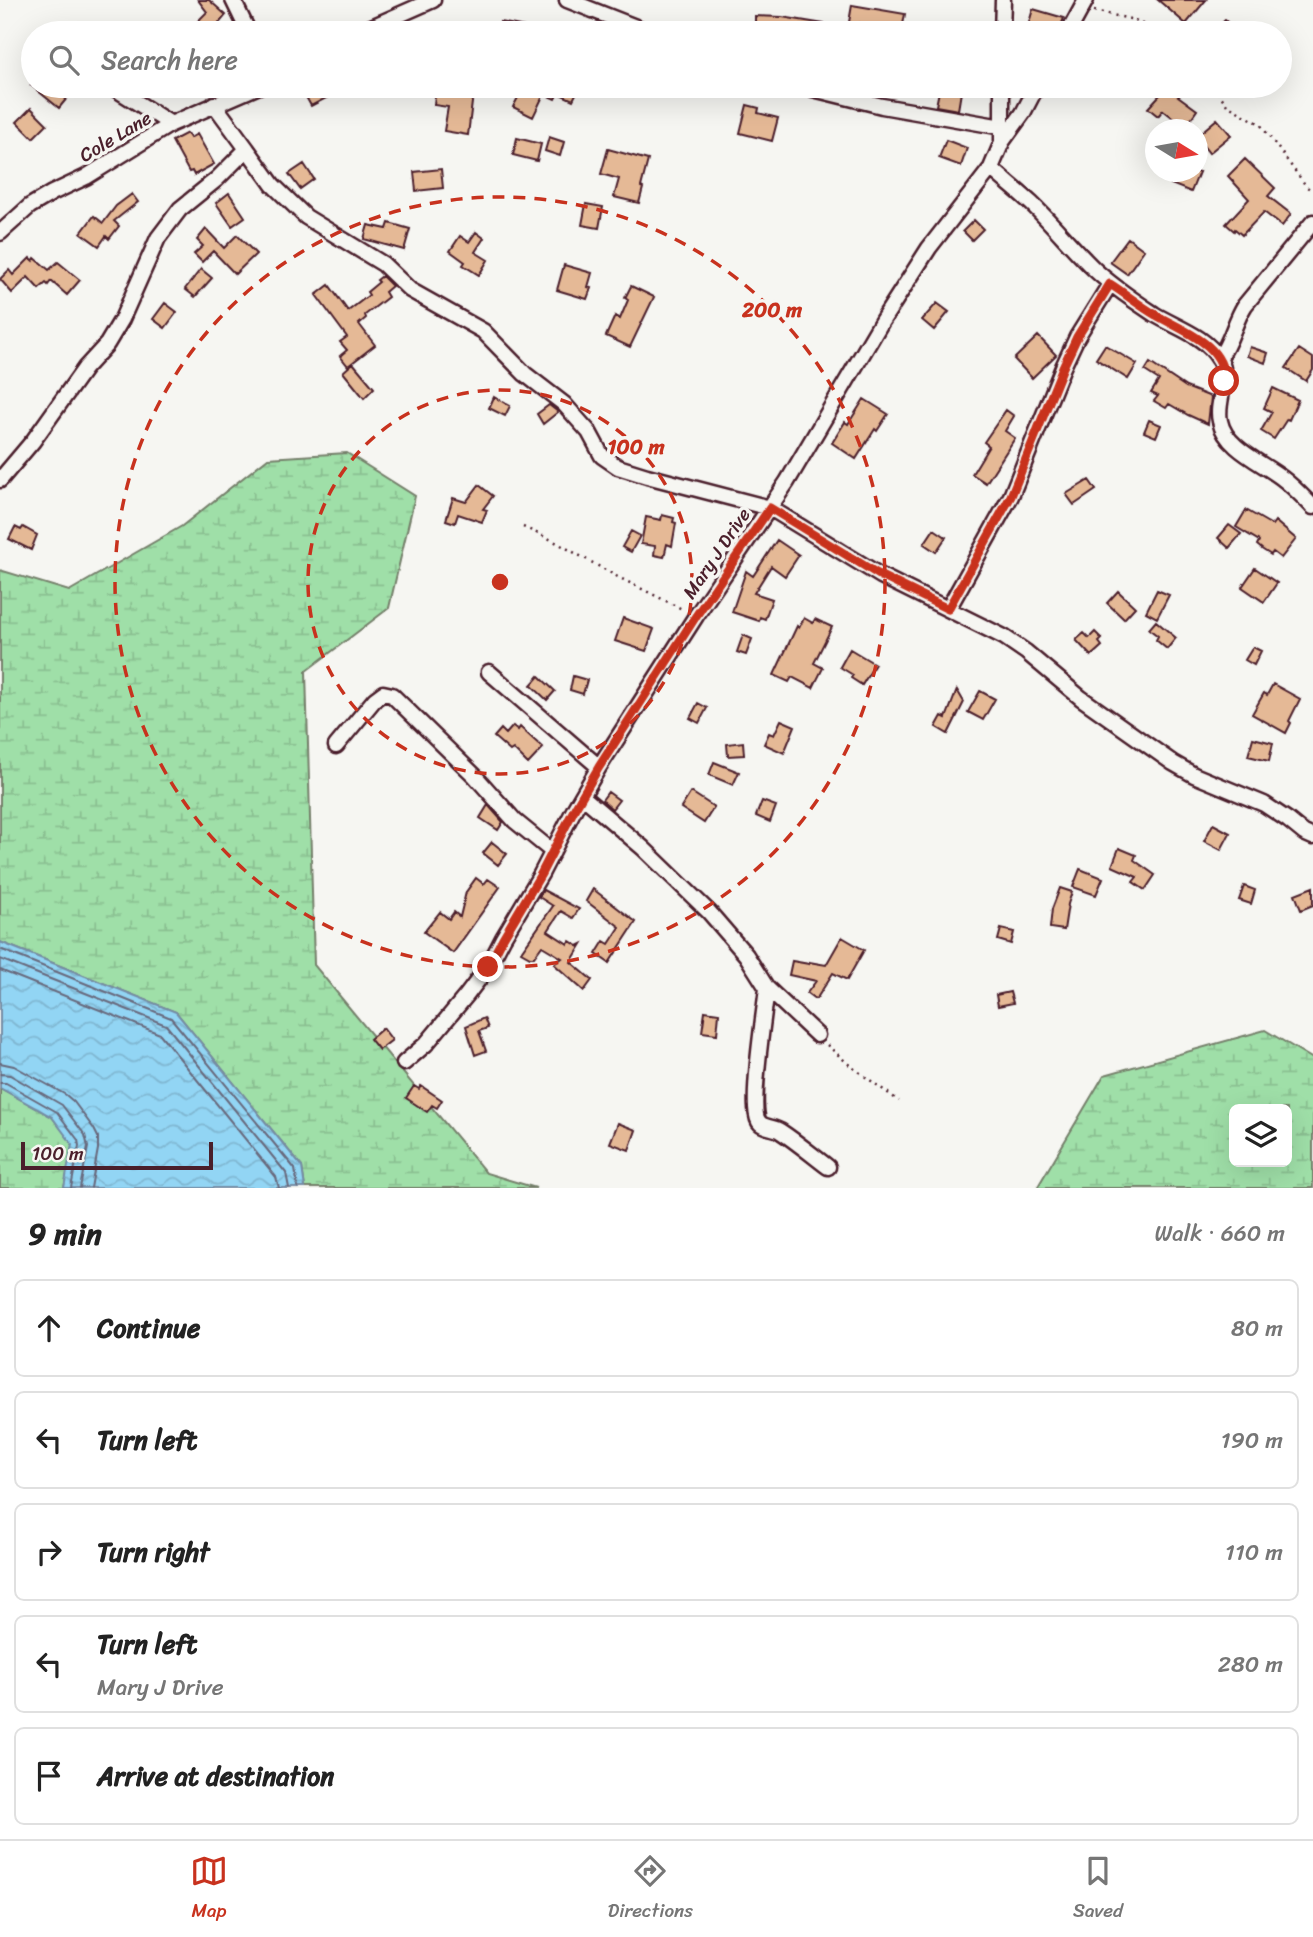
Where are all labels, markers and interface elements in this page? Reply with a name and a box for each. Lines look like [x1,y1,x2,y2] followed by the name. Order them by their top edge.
[21,21,1292,98] search box
[101,37,238,83] text: Search here
[45,41,83,79] icon: search
[72,102,158,171] street label: Cole Lane
[1145,119,1208,182] north arrow
[741,291,803,329] text: 200 m
[1208,365,1239,396] route start
[607,428,665,466] text: 100 m
[674,501,759,606] street label: Mary J Drive
[488,570,512,594] centre of rings
[472,951,503,982] route end
[1229,1104,1292,1167] map controls
[1229,1104,1292,1167] button: layers
[32,1137,84,1170] text: 100 m
[21,1139,214,1171] scale bar
[28,1207,102,1261] text: 9 min
[1155,1213,1285,1254] text: Walk · 660 m
[97,1305,200,1351] text: Continue
[1231,1308,1283,1349] text: 80 m
[30,1309,68,1347] icon: ahead
[97,1417,197,1463] text: Turn left
[1221,1420,1283,1461] text: 190 m
[30,1421,68,1459] icon: left
[97,1529,210,1575] text: Turn right
[1225,1532,1283,1573] text: 110 m
[30,1533,68,1571] icon: right
[97,1621,197,1667] text: Turn left
[1218,1644,1283,1685] text: 280 m
[30,1645,68,1683] icon: left
[97,1667,223,1708] text: Mary J Drive
[97,1753,334,1799] text: Arrive at destination
[30,1757,68,1795] icon: arrive
[190,1852,228,1927] tab: Map
[608,1852,693,1927] tab: Directions
[1073,1852,1123,1927] tab: Saved

